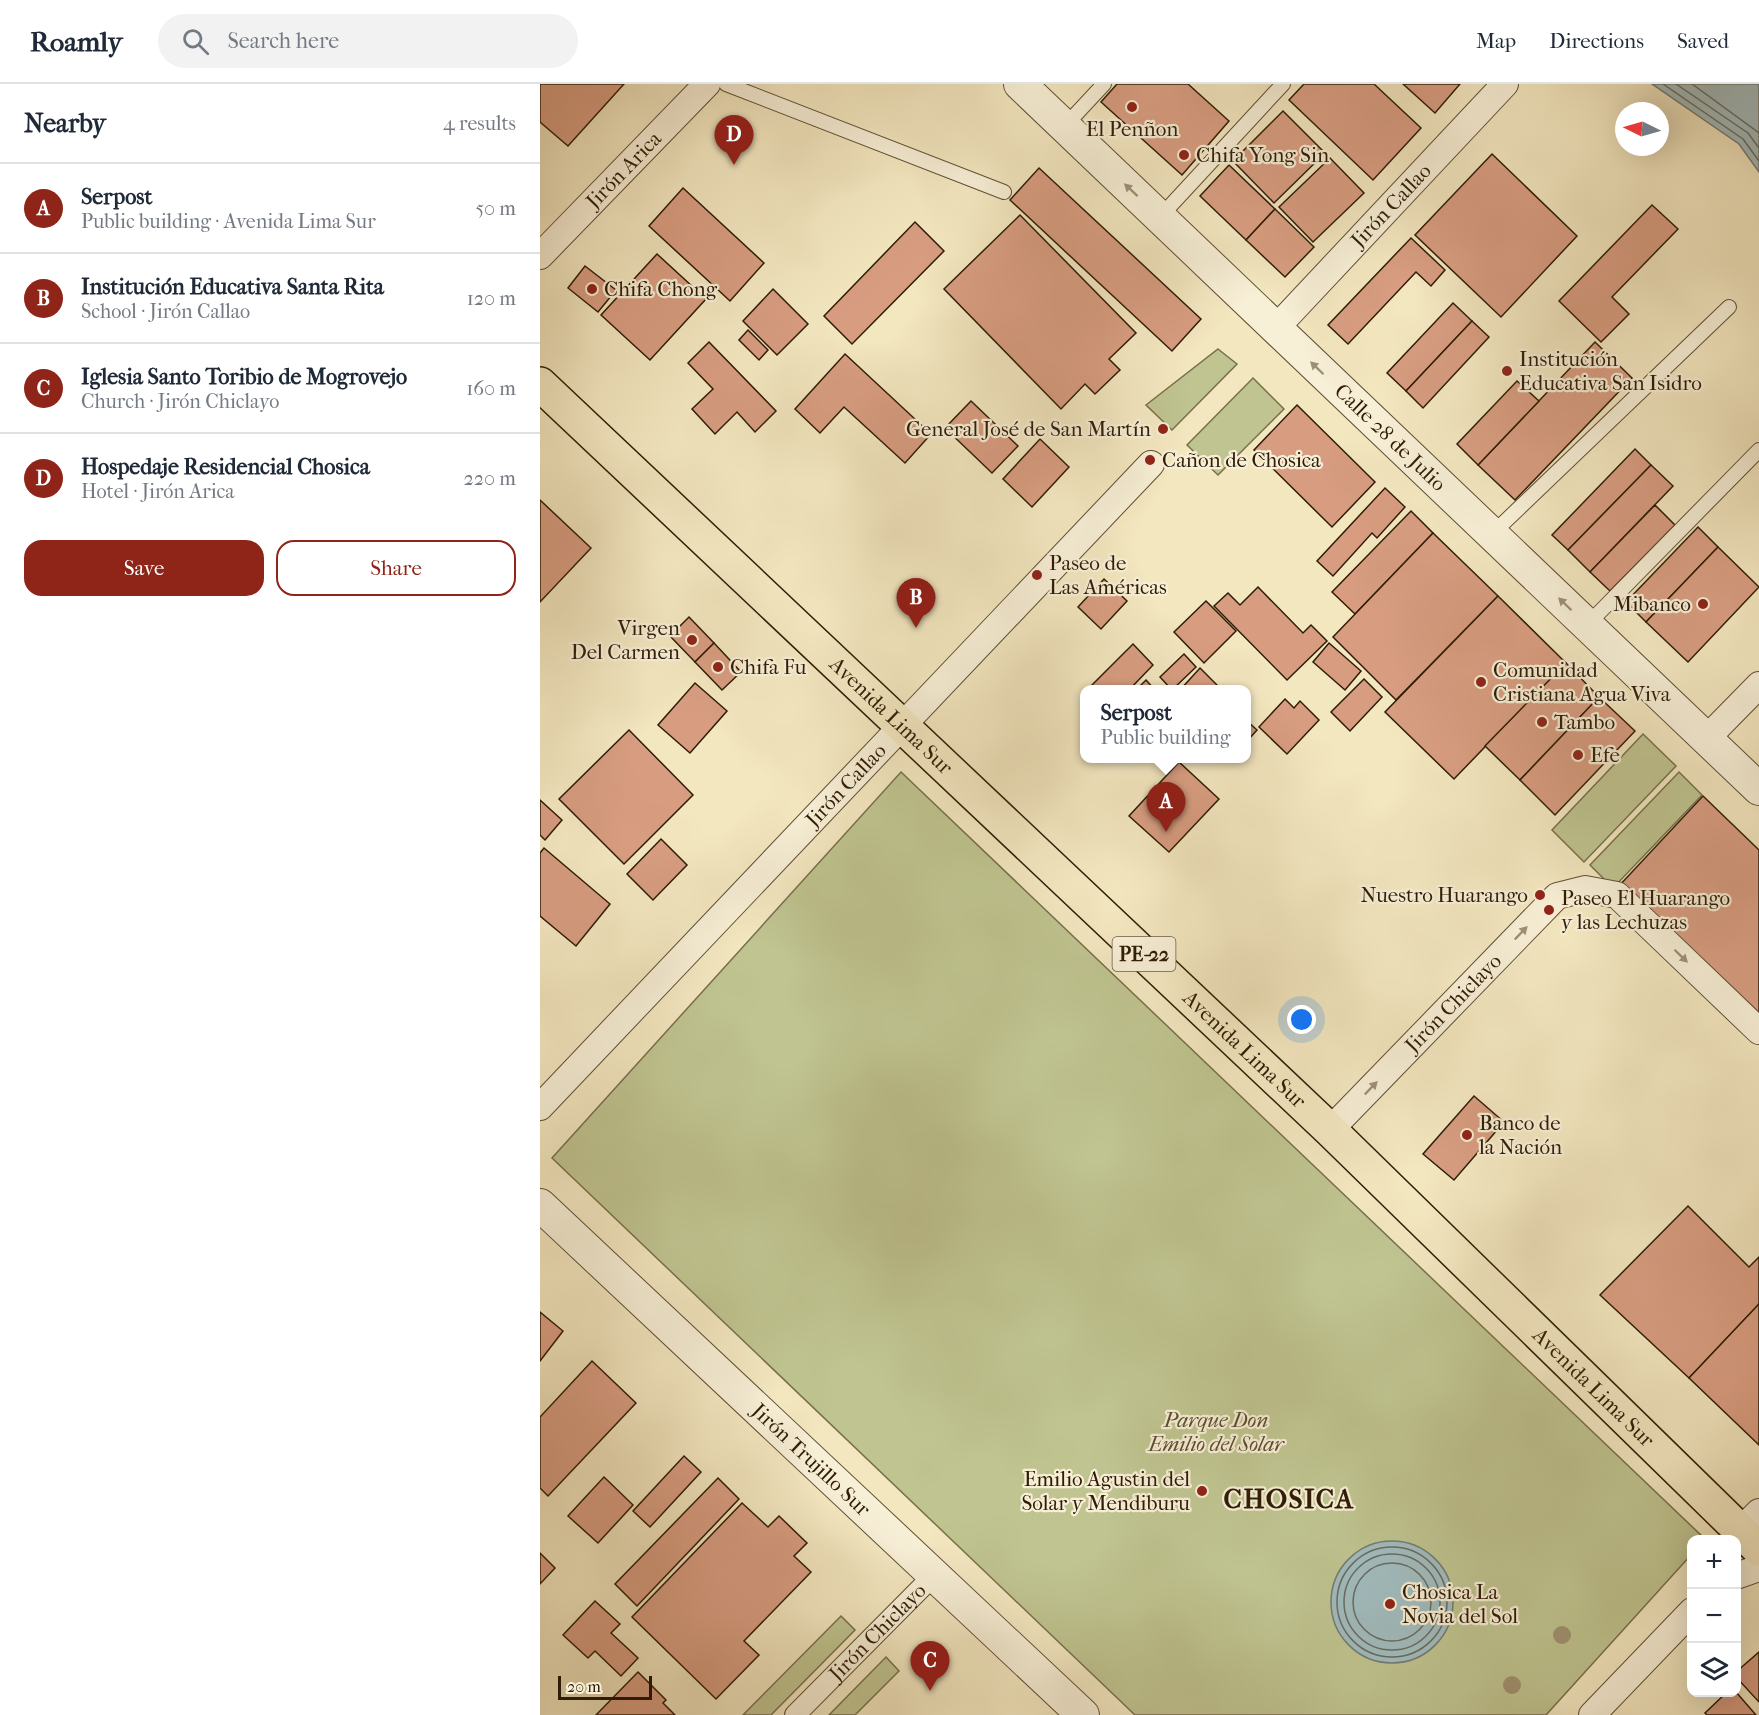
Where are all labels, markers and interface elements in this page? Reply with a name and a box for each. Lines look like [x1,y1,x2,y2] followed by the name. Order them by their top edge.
[158,14,578,68] search box
[30,25,122,58] text: Roamly
[179,25,212,58] icon: search
[227,28,339,54] text: Search here
[1476,29,1516,53] text: Map
[1549,29,1644,53] text: Directions
[1677,29,1729,53] text: Saved
[1125,100,1139,114] marker: El Penñon
[1615,102,1669,156] north arrow
[24,108,106,139] text: Nearby
[443,112,516,135] text: 4 results
[714,116,754,165] pin: D
[1086,117,1178,141] place label: El Penñon
[580,126,666,215] street label: Jirón Arica
[1196,143,1329,167] place label: Chifa Yong Sin
[1177,148,1191,162] marker: Chifa Yong Sin
[1345,159,1436,254] street label: Jirón Callao
[1124,183,1138,197] one-way arrow
[81,184,152,210] text: Serpost
[37,197,50,220] text: A
[475,197,516,220] text: 50 m
[81,210,376,233] text: Public building · Avenida Lima Sur
[81,274,384,300] text: Institución Educativa Santa Rita
[604,277,718,301] place label: Chifa Chong
[585,282,599,296] marker: Chifa Chong
[37,287,50,310] text: B
[467,287,516,310] text: 120 m
[81,300,250,323] text: School · Jirón Callao
[1519,347,1702,395] place label: Institución Educativa San Isidro
[1310,361,1325,375] one-way arrow
[81,364,407,390] text: Iglesia Santo Toribio de Mogrovejo
[1500,364,1514,378] marker: Institución Educativa San Isidro
[37,377,50,400] text: C
[466,377,516,400] text: 160 m
[1330,379,1451,496] street label: Calle 28 de Julio
[81,390,279,413] text: Church · Jirón Chiclayo
[906,417,1151,441] place label: General José de San Martín
[1156,422,1170,436] marker: General José de San Martín
[1162,448,1321,472] place label: Cañon de Chosica
[1143,453,1157,467] marker: Cañon de Chosica
[81,454,370,480] text: Hospedaje Residencial Chosica
[36,467,51,490] text: D
[463,467,516,490] text: 220 m
[81,480,235,503] text: Hotel · Jirón Arica
[24,540,264,596] button: Save
[276,540,516,596] button: Share
[1049,551,1167,599] place label: Paseo de Las Américas
[1030,568,1044,582] marker: Paseo de Las Américas
[896,578,935,628] pin: B
[1613,592,1691,616] place label: Mibanco
[1557,597,1572,611] one-way arrow
[1696,597,1710,611] marker: Mibanco
[571,616,680,664] place label: Virgen Del Carmen
[685,633,699,647] marker: Virgen Del Carmen
[824,651,958,779] street label: Avenida Lima Sur
[730,655,807,679] place label: Chifa Fu
[1493,658,1671,706] place label: Comunidad Cristiana Agua Viva
[711,660,725,674] marker: Chifa Fu
[1474,675,1488,689] marker: Comunidad Cristiana Agua Viva
[1080,685,1251,763] popup
[1100,700,1172,726] text: Serpost
[1554,710,1615,734] place label: Tambo
[1535,715,1549,729] marker: Tambo
[1100,726,1231,749] text: Public building
[799,739,891,833] street label: Jirón Callao
[1590,743,1620,767] place label: Efe
[1571,748,1585,762] marker: Efe
[1146,782,1186,832] pin: A
[1360,883,1528,907] place label: Nuestro Huarango
[1561,886,1730,934] place label: Paseo El Huarango y las Lechuzas
[1533,888,1547,902] marker: Nuestro Huarango
[1542,903,1556,917] marker: Paseo El Huarango y las Lechuzas
[1514,926,1527,941] one-way arrow
[1112,937,1176,971] road number: PE-22
[1399,949,1506,1059] street label: Jirón Chiclayo
[1674,949,1688,963] one-way arrow
[1177,985,1311,1113] street label: Avenida Lima Sur
[1287,1005,1316,1034] your location
[1364,1081,1378,1096] one-way arrow
[1478,1111,1562,1159] place label: Banco de la Nación
[1460,1128,1474,1142] marker: Banco de la Nación
[1527,1322,1659,1452] street label: Avenida Lima Sur
[746,1397,875,1521] street label: Jirón Trujillo Sur
[1146,1408,1285,1456] park label: Parque Don Emilio del Solar
[1021,1467,1190,1515] place label: Emilio Agustin del Solar y Mendiburu
[1224,1483,1355,1515] district label: CHOSICA
[1195,1484,1209,1498] marker: Emilio Agustin del Solar y Mendiburu
[1687,1535,1741,1697] map controls
[1687,1535,1741,1589] button: +
[823,1578,931,1686] street label: Jirón Chiclayo
[1402,1580,1518,1628] place label: Chosica La Novia del Sol
[1687,1589,1741,1643] button: −
[1383,1597,1397,1611] marker: Chosica La Novia del Sol
[910,1642,950,1691] pin: C
[1687,1643,1741,1697] button: layers
[558,1673,652,1700] scale bar
[567,1677,601,1696] text: 20 m

